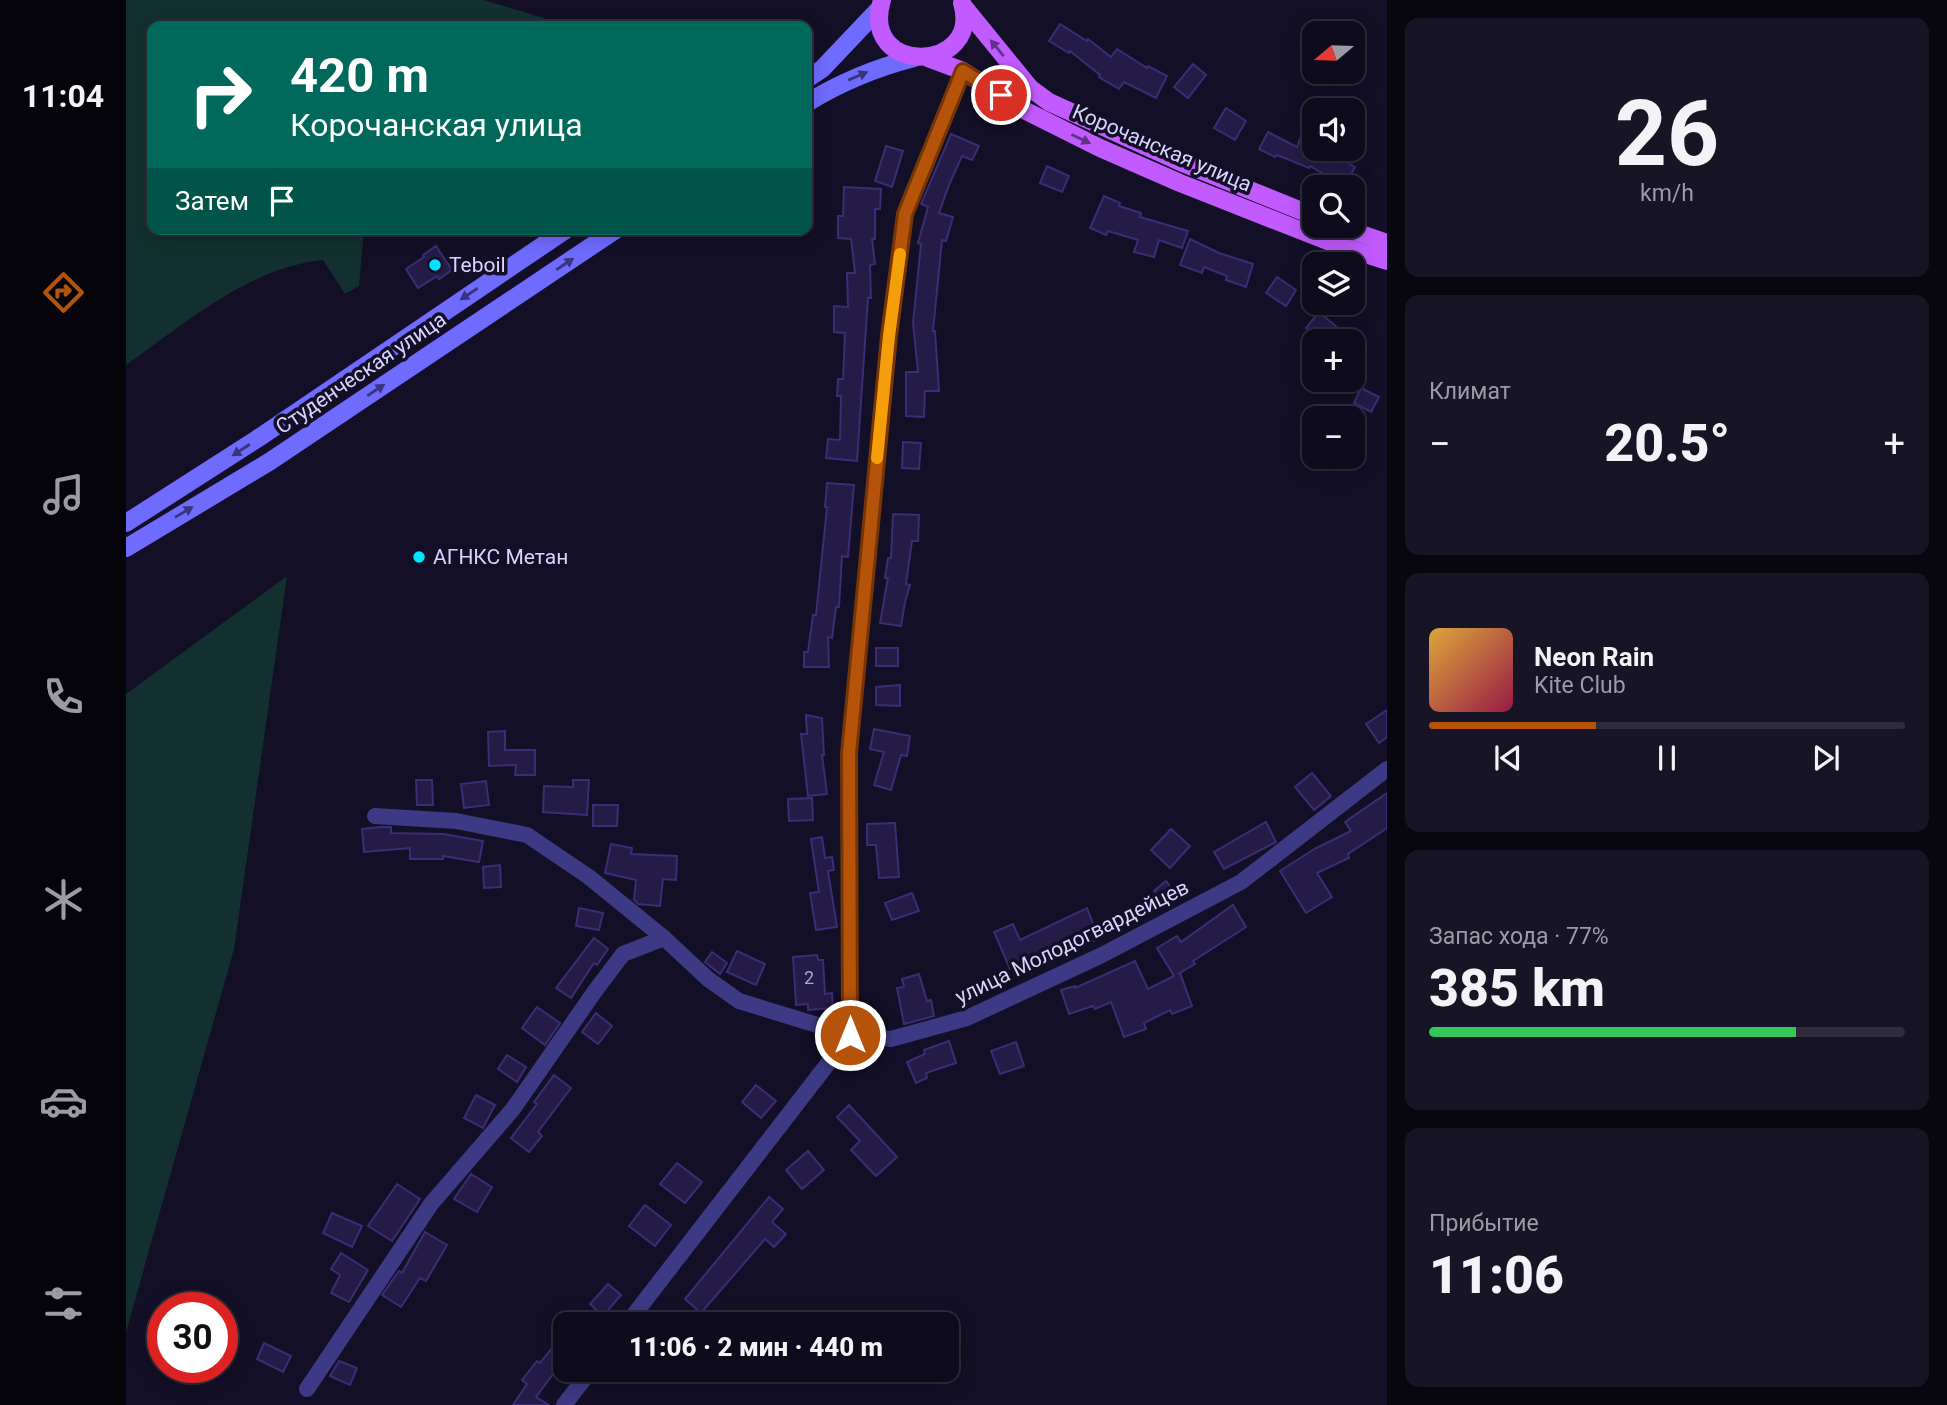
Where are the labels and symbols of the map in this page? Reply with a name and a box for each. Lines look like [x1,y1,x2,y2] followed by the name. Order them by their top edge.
[1302,21,1365,84] north arrow
[990,39,1005,56] one-way arrow
[971,65,1031,125] pin
[848,70,869,81] one-way arrow
[1069,99,1255,197] street label: Корочанская улица
[1070,134,1091,145] one-way arrow
[449,253,506,277] place label: Teboil
[427,257,443,273] marker: Teboil
[556,257,574,271] one-way arrow
[460,287,478,301] one-way arrow
[271,307,451,439] street label: Студенческая улица
[367,383,385,397] one-way arrow
[231,443,250,456] one-way arrow
[174,506,193,519] one-way arrow
[433,545,568,569] place label: АГНКС Метан
[411,549,427,565] marker: АГНКС Метан
[952,875,1192,1009] street label: улица Молодогвардейцев
[804,967,814,988] house number: 2
[813,998,887,1072] position arrow
[147,1292,238,1383] speed limit sign: 30

